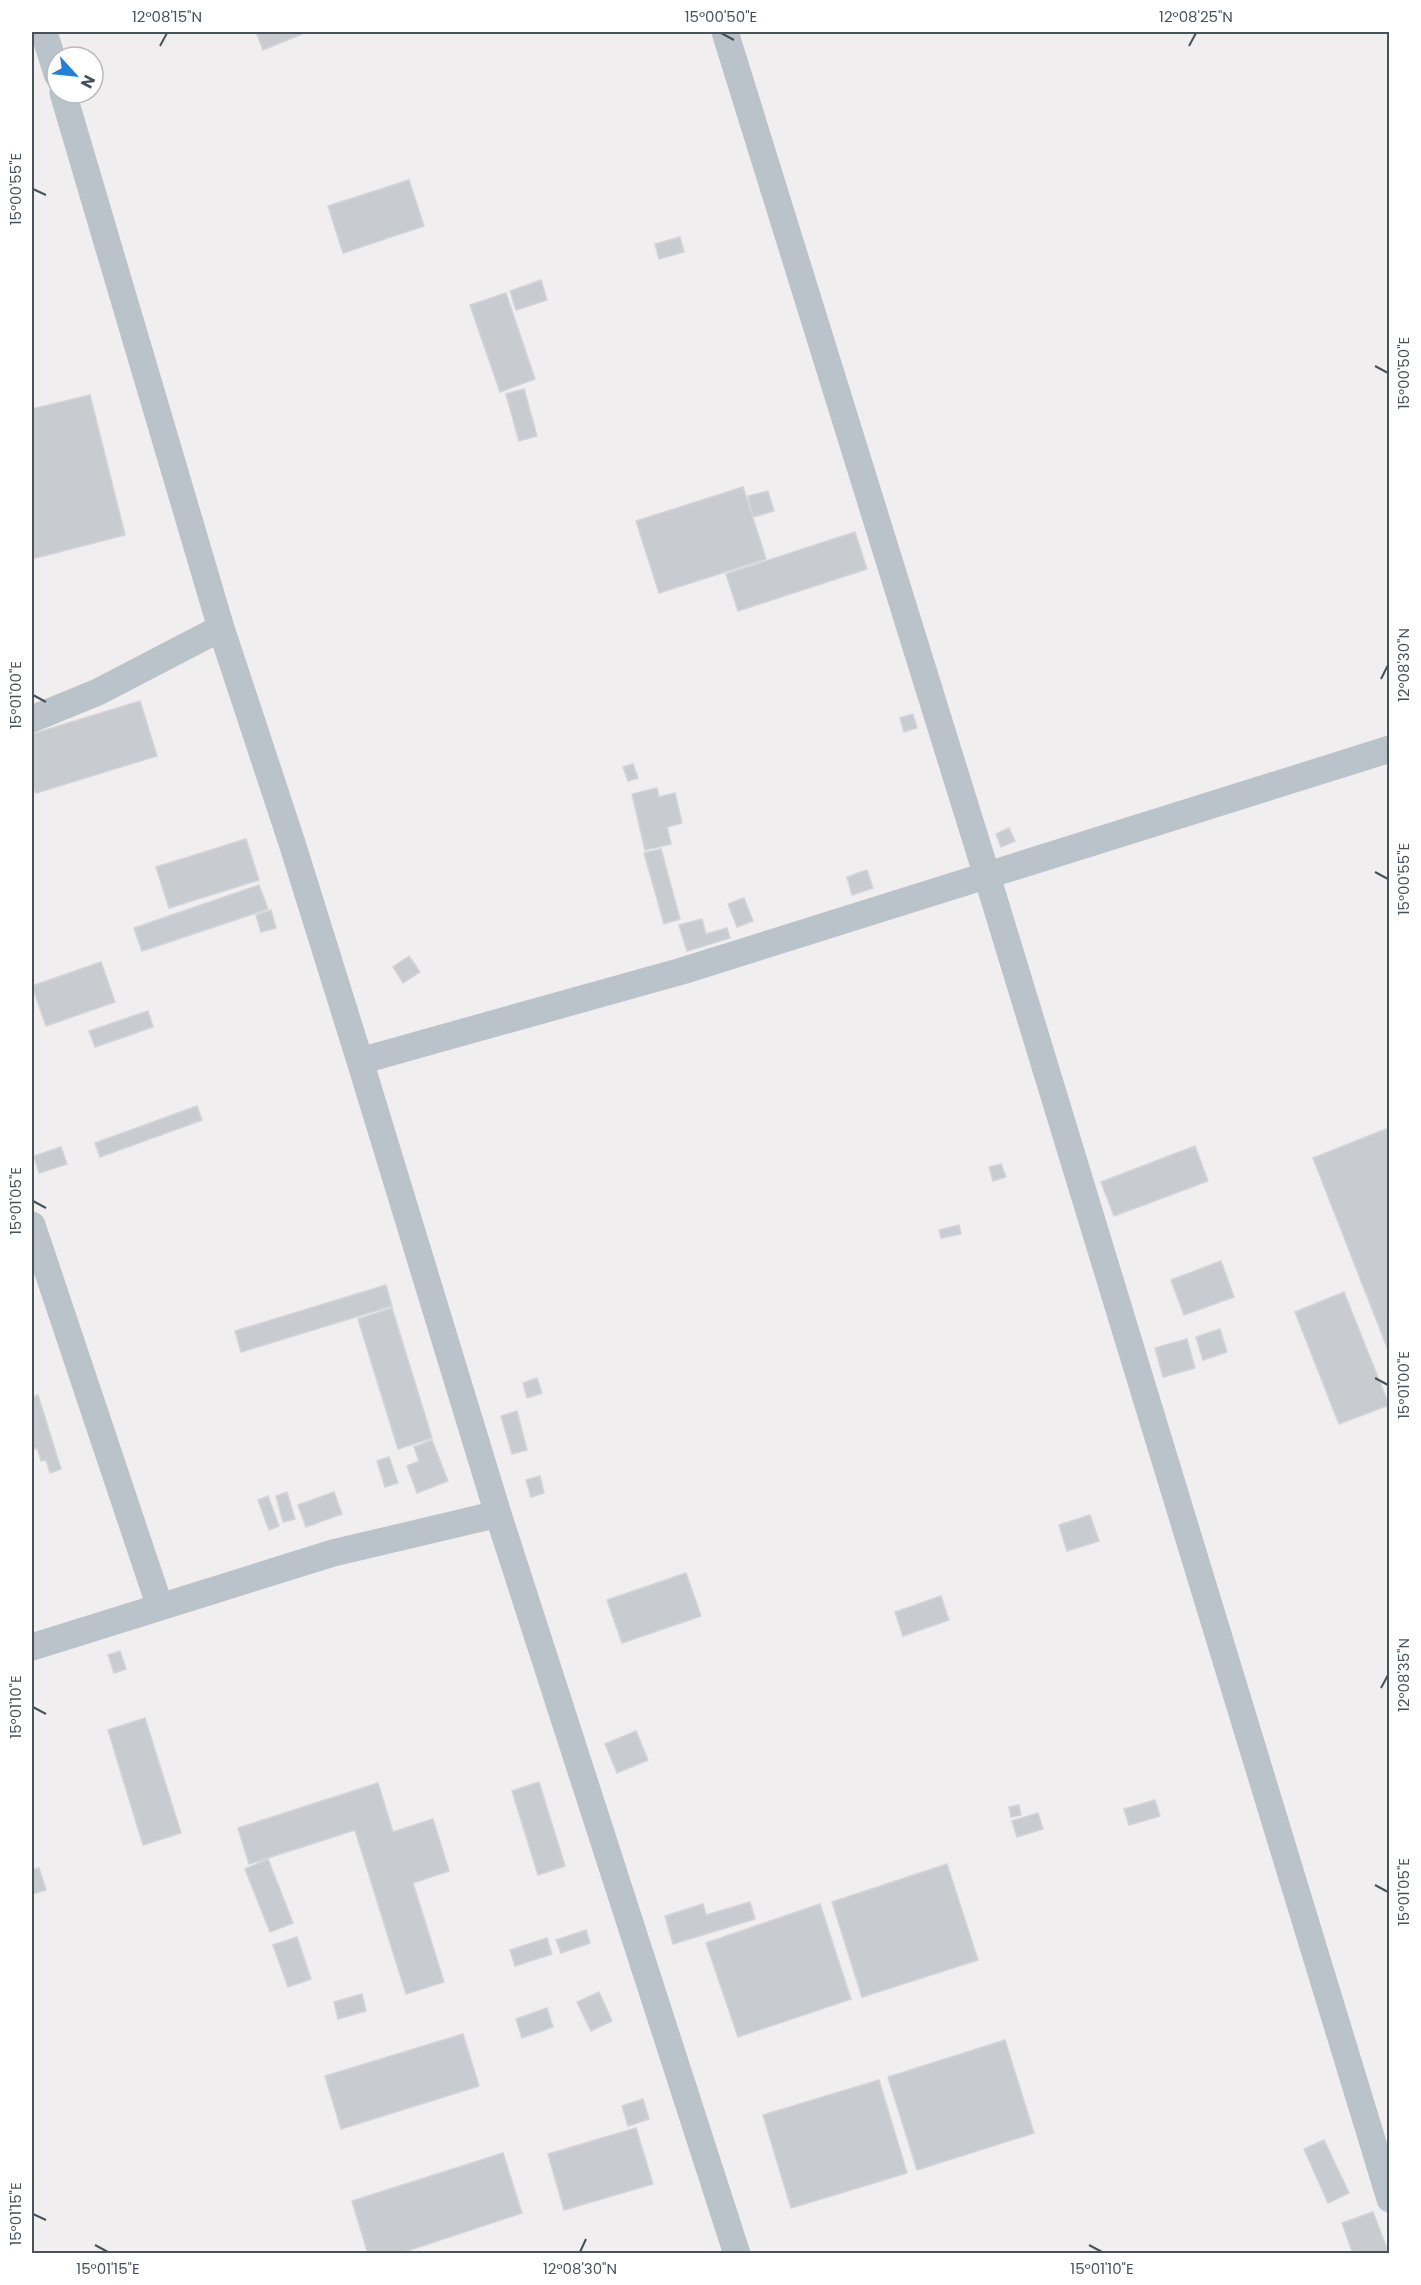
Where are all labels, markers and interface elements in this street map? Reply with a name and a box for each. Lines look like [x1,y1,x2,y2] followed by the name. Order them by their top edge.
[132,6,202,27] text: 12°08'15"N
[685,6,757,27] text: 15°00'50"E
[1159,6,1233,27] text: 12°08'25"N
[45,45,105,105] north arrow
[75,71,101,92] text: N
[5,153,26,225] text: 15°00'55"E
[1393,337,1414,409] text: 15°00'50"E
[1393,628,1414,702] text: 12°08'30"N
[5,661,26,729] text: 15°01'00"E
[1393,843,1414,915] text: 15°00'55"E
[5,1167,26,1235] text: 15°01'05"E
[1393,1351,1414,1419] text: 15°01'00"E
[1393,1638,1414,1712] text: 12°08'35"N
[5,1675,26,1739] text: 15°01'10"E
[1393,1858,1414,1926] text: 15°01'05"E
[5,2182,26,2246] text: 15°01'15"E
[76,2258,140,2279] text: 15°01'15"E
[543,2258,617,2279] text: 12°08'30"N
[1070,2258,1134,2279] text: 15°01'10"E

